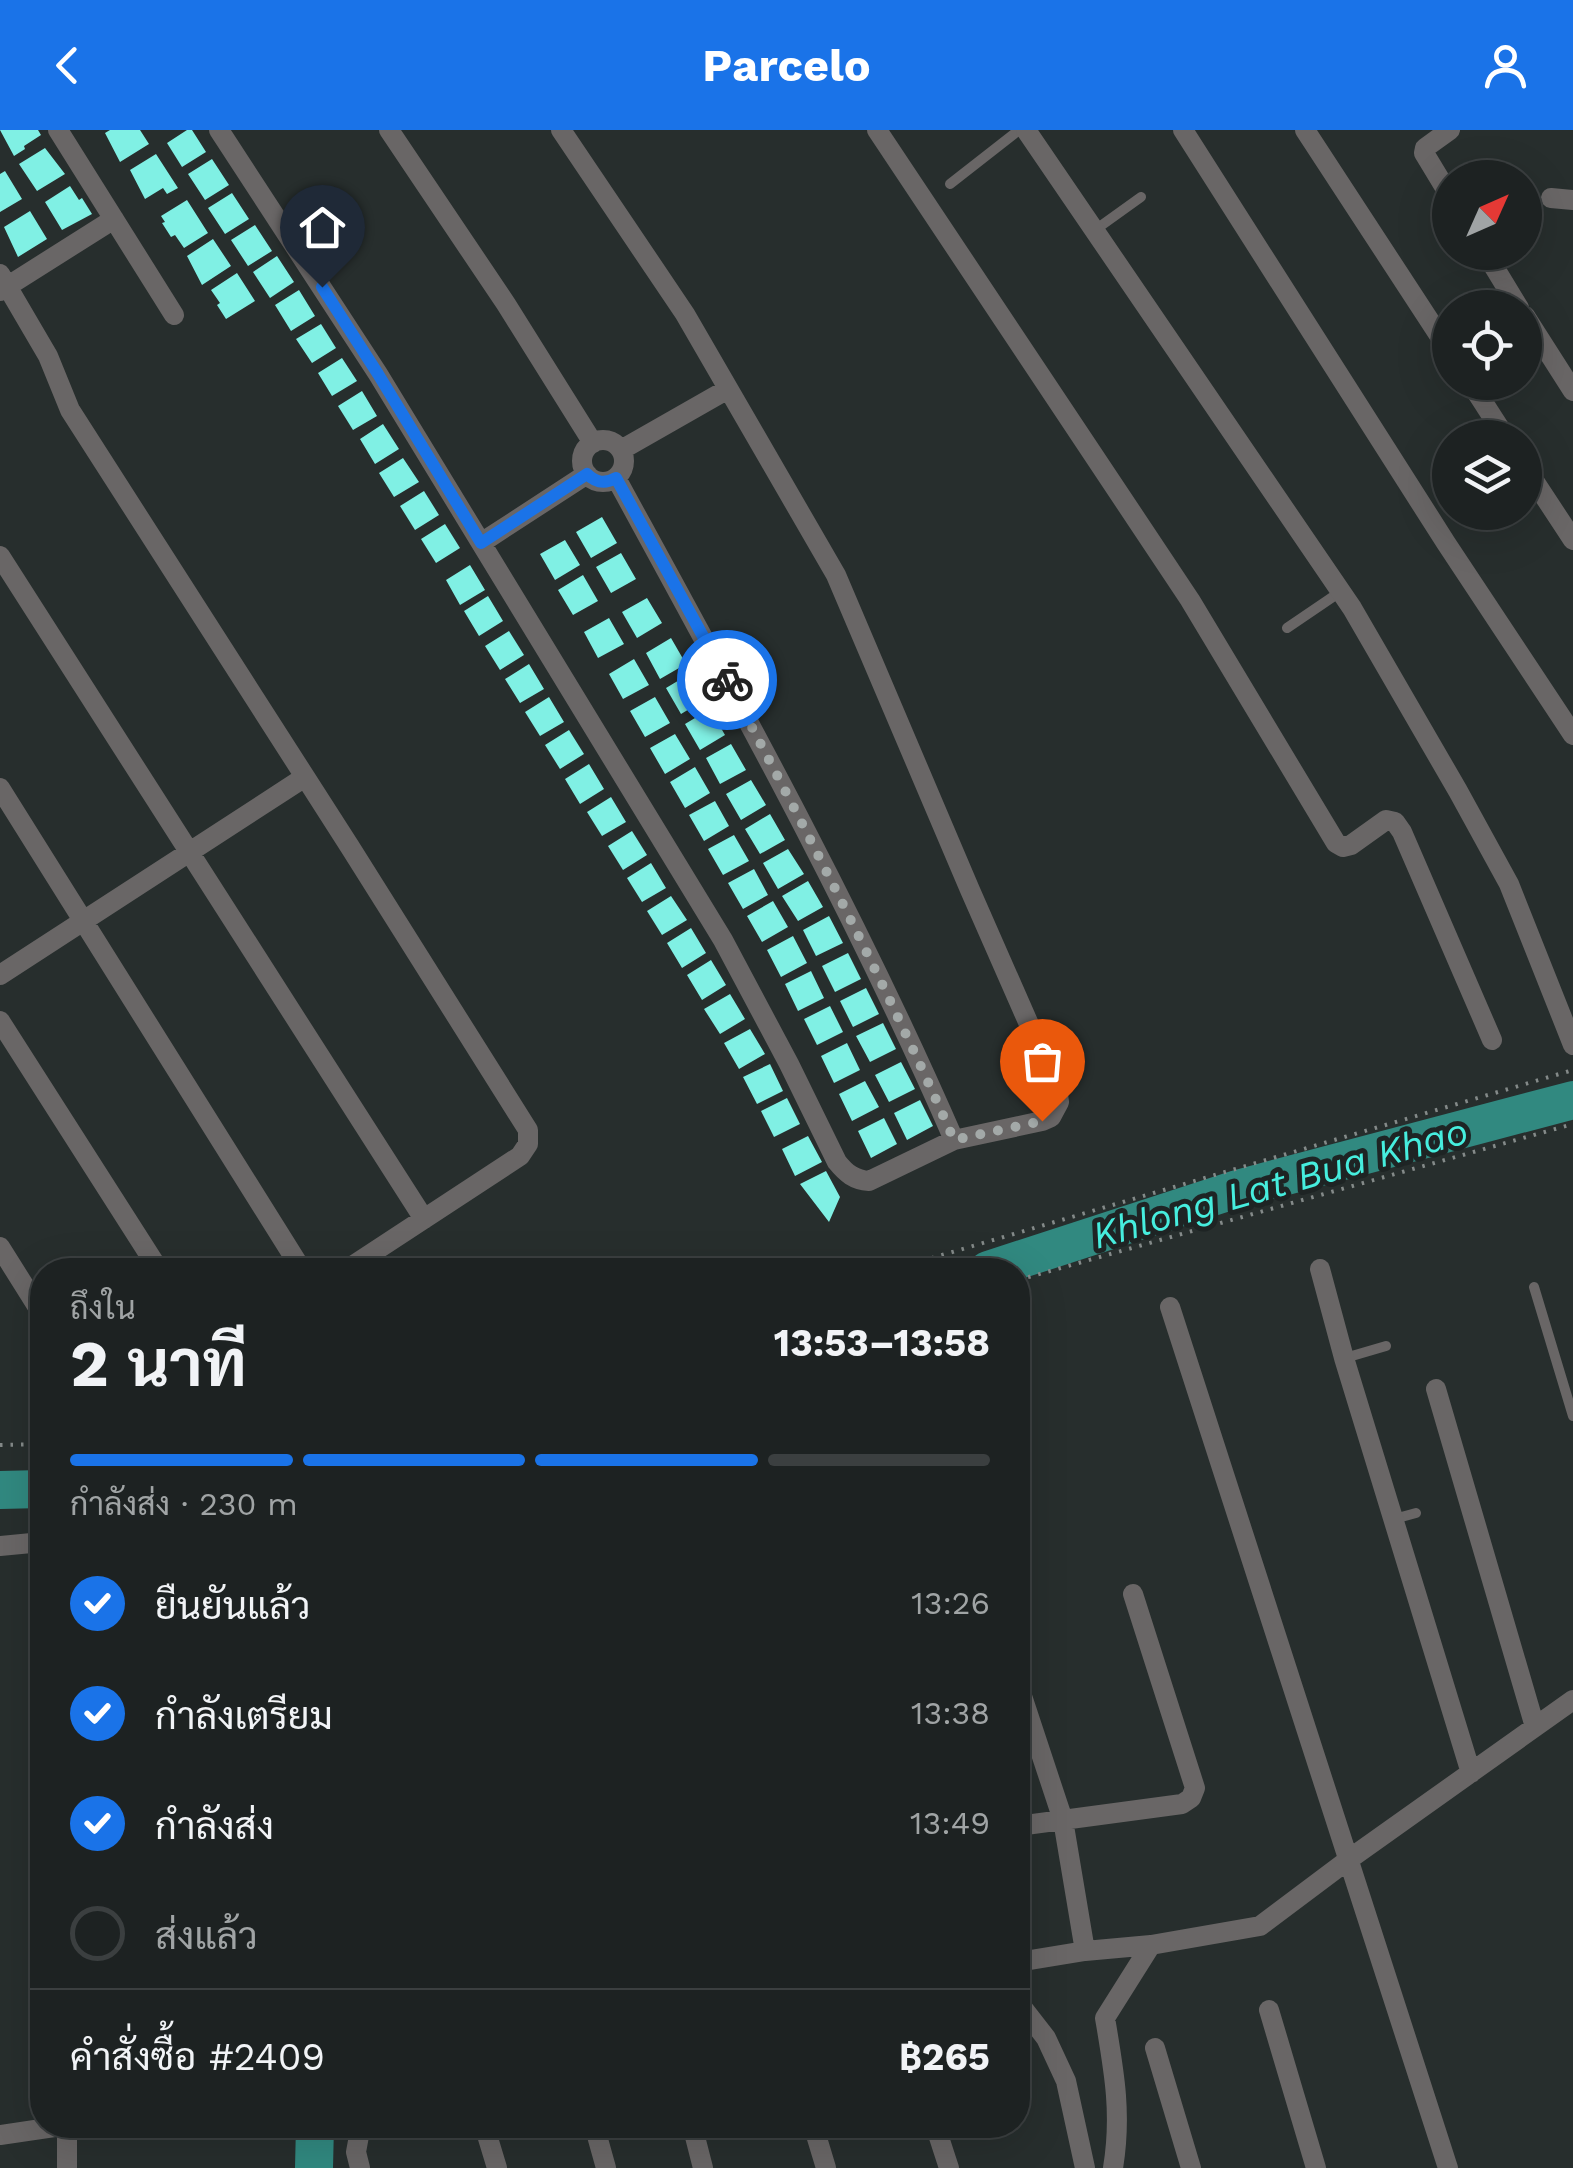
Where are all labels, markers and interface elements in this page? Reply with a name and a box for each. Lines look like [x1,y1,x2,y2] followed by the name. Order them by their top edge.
[40,38,95,93] icon: back
[1478,38,1533,93] icon: person
[702,39,871,92] text: Parcelo
[1432,160,1542,270] north arrow
[1432,160,1542,530] map controls
[280,185,365,288] pin
[295,200,350,255] icon: home
[1432,290,1542,400] button: locate
[1432,420,1542,530] button: layers
[677,630,777,730] courier
[700,653,755,708] icon: bike
[1000,1019,1085,1122] pin
[1015,1034,1070,1089] icon: bag
[1087,1108,1473,1258] water label: Khlong Lat Bua Khao
[70,1289,136,1327] text: ถึงใน
[774,1321,990,1365] text: 13:53–13:58
[70,1326,247,1402] text: 2 นาที
[70,1485,298,1523] text: กำลังส่ง · 230 m
[70,1576,125,1631] icon: check
[155,1584,310,1628] text: ยืนยันแล้ว
[911,1584,990,1622] text: 13:26
[70,1686,125,1741] icon: check
[155,1694,333,1738] text: กำลังเตรียม
[911,1694,990,1732] text: 13:38
[70,1796,125,1851] icon: check
[155,1804,274,1848] text: กำลังส่ง
[910,1804,990,1842] text: 13:49
[155,1914,258,1958] text: ส่งแล้ว
[70,2035,325,2079] text: คำสั่งซื้อ #2409
[899,2035,990,2079] text: ฿265

